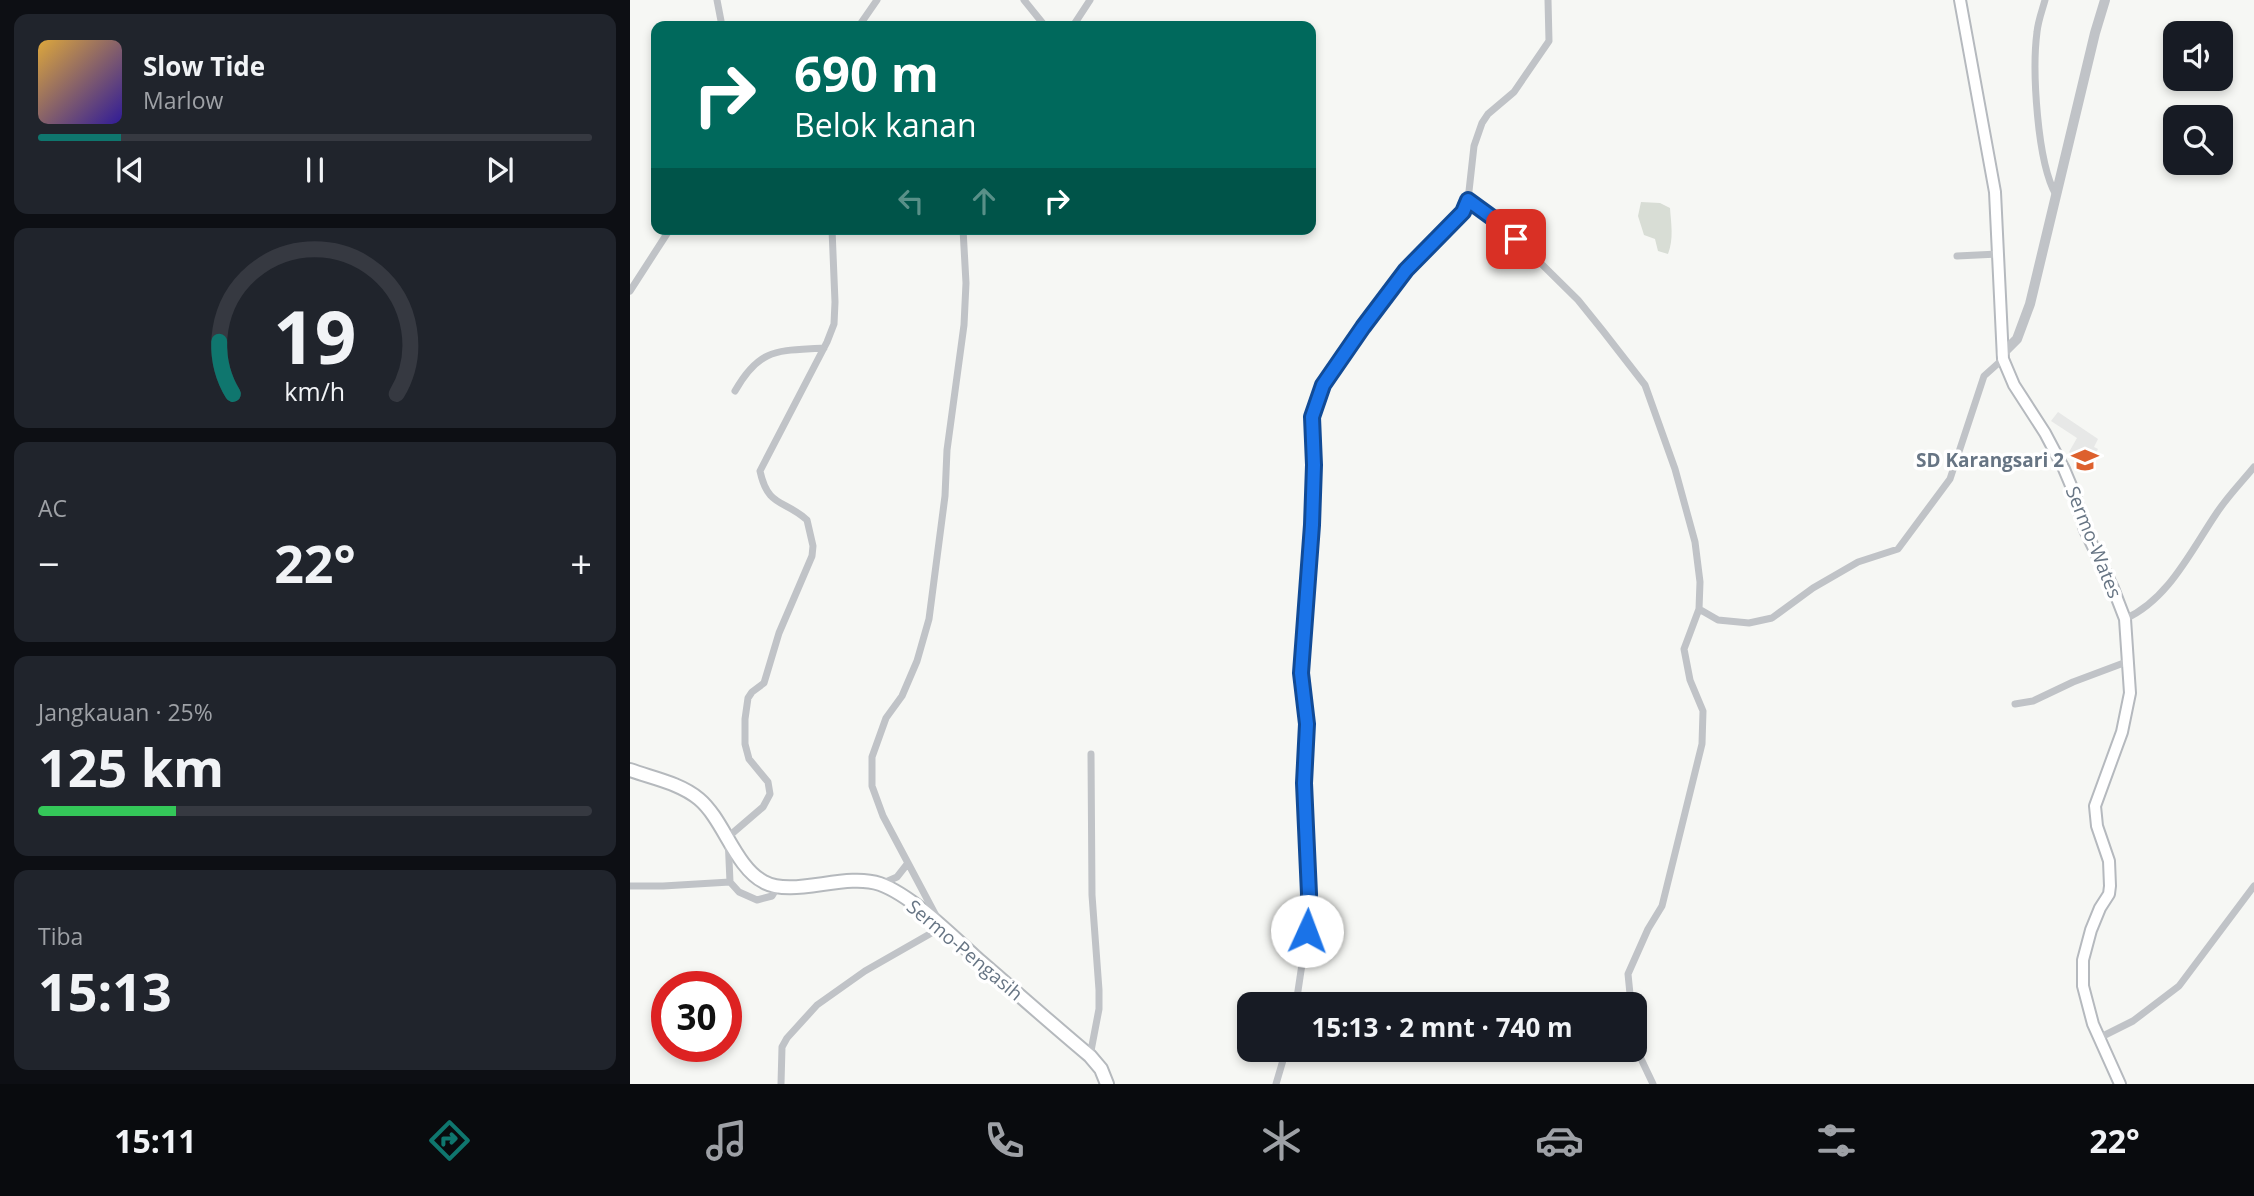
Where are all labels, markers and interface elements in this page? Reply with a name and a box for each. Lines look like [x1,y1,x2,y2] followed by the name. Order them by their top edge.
[2163,21,2233,175] map controls
[2163,21,2233,91] button: sound
[794,40,939,106] text: 690 m
[143,48,265,84] text: Slow Tide
[679,49,770,140] icon: right
[143,84,223,116] text: Marlow
[794,103,977,146] text: Belok kanan
[2163,105,2233,175] button: search
[111,151,149,189] icon: previous
[296,151,334,189] icon: pause
[481,151,519,189] icon: next
[892,182,930,220] icon: left
[965,182,1003,220] icon: ahead
[1038,182,1076,220] icon: right
[1486,209,1546,269] pin
[1497,220,1535,258] icon: arrive
[273,286,357,385] text: 19
[285,374,345,408] text: km/h
[2070,445,2100,475] school or university icon: SD Karangsari 2
[1916,447,2064,473] place label: SD Karangsari 2
[2060,482,2128,602] street label: Sermo-Wates
[38,492,67,524] text: AC
[274,527,356,598] text: 22°
[38,537,60,589] text: −
[570,537,592,589] text: +
[38,696,213,728] text: Jangkauan · 25%
[38,731,224,802] text: 125 km
[901,894,1029,1006] street label: Sermo-Pengasih
[1270,894,1344,968] position arrow
[38,920,83,952] text: Tiba
[38,955,172,1026] text: 15:13
[651,971,742,1062] speed limit sign: 30
[1311,1009,1573,1045] text: 15:13 · 2 mnt · 740 m
[425,1116,474,1165] icon: directions
[702,1116,751,1165] icon: music
[980,1116,1029,1165] icon: phone
[1257,1116,1306,1165] icon: climate
[1535,1116,1584,1165] icon: car
[1812,1116,1861,1165] icon: filters
[114,1119,197,1162] text: 15:11
[2089,1119,2140,1162] text: 22°

